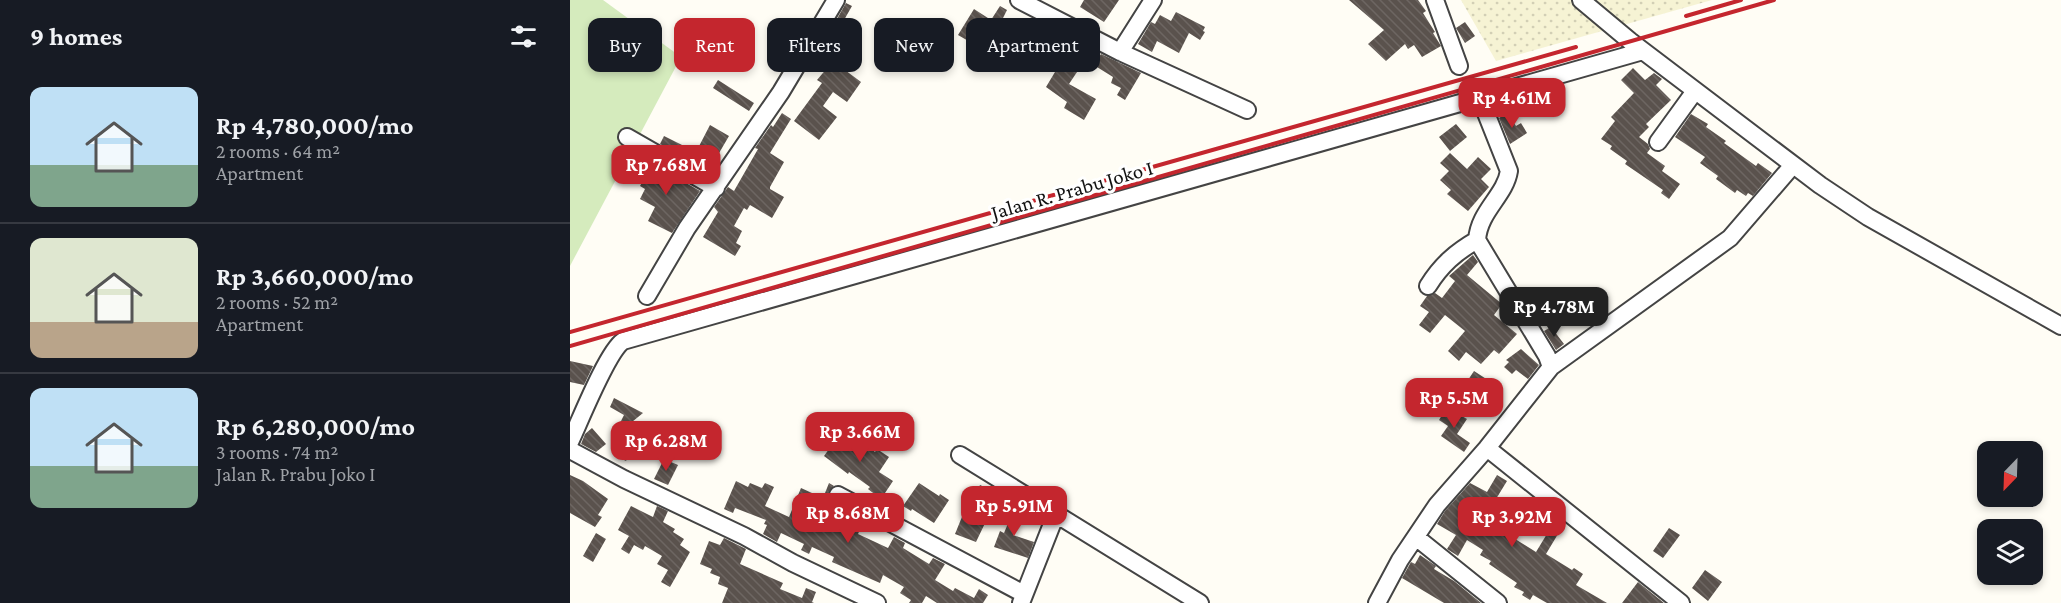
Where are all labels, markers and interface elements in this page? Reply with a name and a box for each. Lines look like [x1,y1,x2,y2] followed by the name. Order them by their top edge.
[588,18,662,72] chip: Buy
[674,18,755,72] chip: Rent
[767,18,862,72] chip: Filters
[874,18,954,72] chip: New
[966,18,1100,72] chip: Apartment
[507,20,540,53] icon: filters
[30,22,122,51] text: 9 homes
[1450,78,1574,129] pin: Rp 4.61M
[1472,86,1552,108] text: Rp 4.61M
[78,111,150,183] icon: home
[216,111,413,140] text: Rp 4,780,000/mo
[216,140,340,162] text: 2 rooms · 64 m²
[604,145,728,196] pin: Rp 7.68M
[625,153,707,175] text: Rp 7.68M
[986,155,1156,225] street label: Jalan R. Prabu Joko I
[216,162,303,184] text: Apartment
[78,262,150,334] icon: home
[216,262,413,291] text: Rp 3,660,000/mo
[1492,287,1616,338] pin: Rp 4.78M
[216,291,338,313] text: 2 rooms · 52 m²
[1513,295,1595,317] text: Rp 4.78M
[216,313,303,335] text: Apartment
[1399,378,1509,429] pin: Rp 5.5M
[1419,386,1489,408] text: Rp 5.5M
[78,412,150,484] icon: home
[216,412,415,441] text: Rp 6,280,000/mo
[798,412,922,463] pin: Rp 3.66M
[819,420,901,442] text: Rp 3.66M
[604,421,728,472] pin: Rp 6.28M
[625,429,707,451] text: Rp 6.28M
[216,441,338,463] text: 3 rooms · 74 m²
[1977,441,2043,507] north arrow
[1977,441,2043,585] map controls
[216,463,375,485] text: Jalan R. Prabu Joko I
[952,486,1076,537] pin: Rp 5.91M
[786,493,910,544] pin: Rp 8.68M
[975,494,1053,516] text: Rp 5.91M
[1450,497,1574,548] pin: Rp 3.92M
[806,501,890,523] text: Rp 8.68M
[1472,505,1552,527] text: Rp 3.92M
[1977,519,2043,585] button: layers

